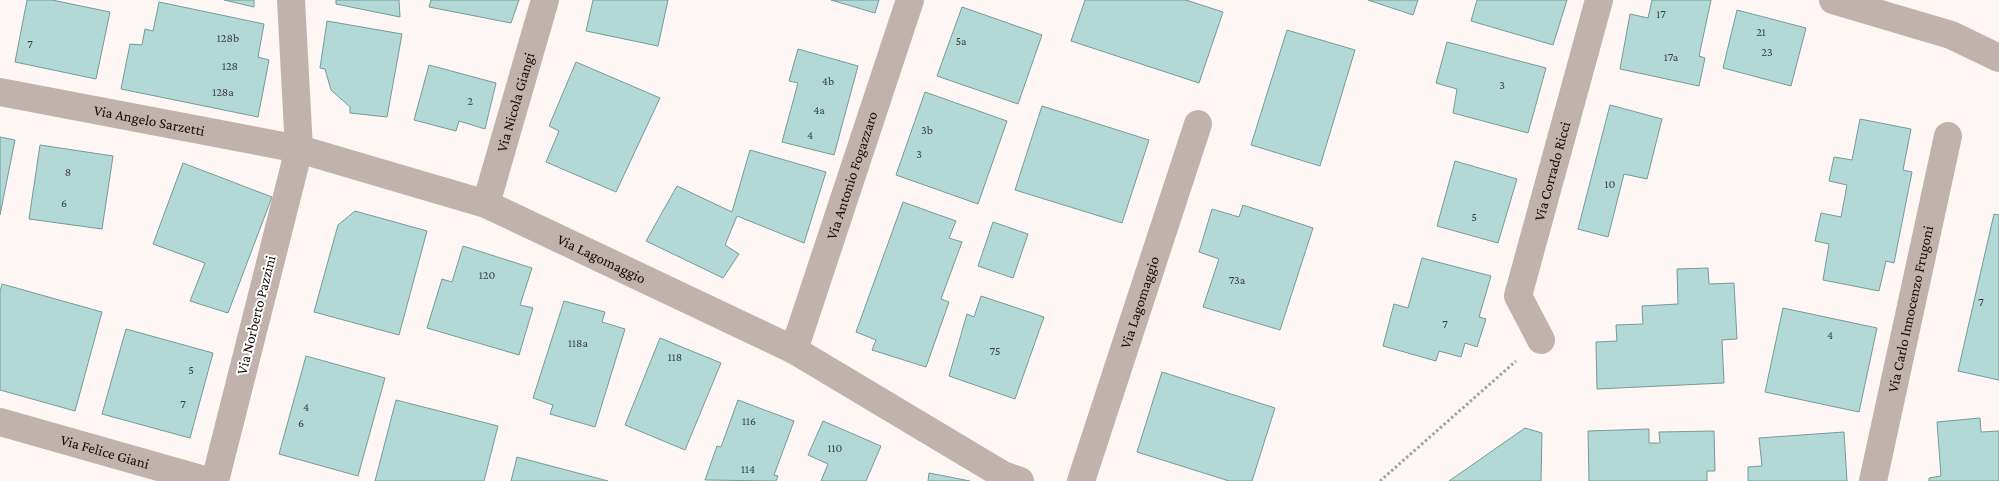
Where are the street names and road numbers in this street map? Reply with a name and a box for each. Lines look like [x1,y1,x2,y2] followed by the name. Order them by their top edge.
[493,51,537,154] street label: Via Nicola Giangi
[92,102,206,139] street label: Via Angelo Sarzetti
[823,109,881,241] street label: Via Antonio Fogazzaro
[1531,120,1573,223] street label: Via Corrado Ricci
[1885,224,1936,394] street label: Via Carlo Innocenzo Frugoni
[555,231,648,287] street label: Via Lagomaggio
[233,254,279,376] street label: Via Norberto Pazzini
[1117,254,1162,350] street label: Via Lagomaggio
[59,432,151,472] street label: Via Felice Giani

